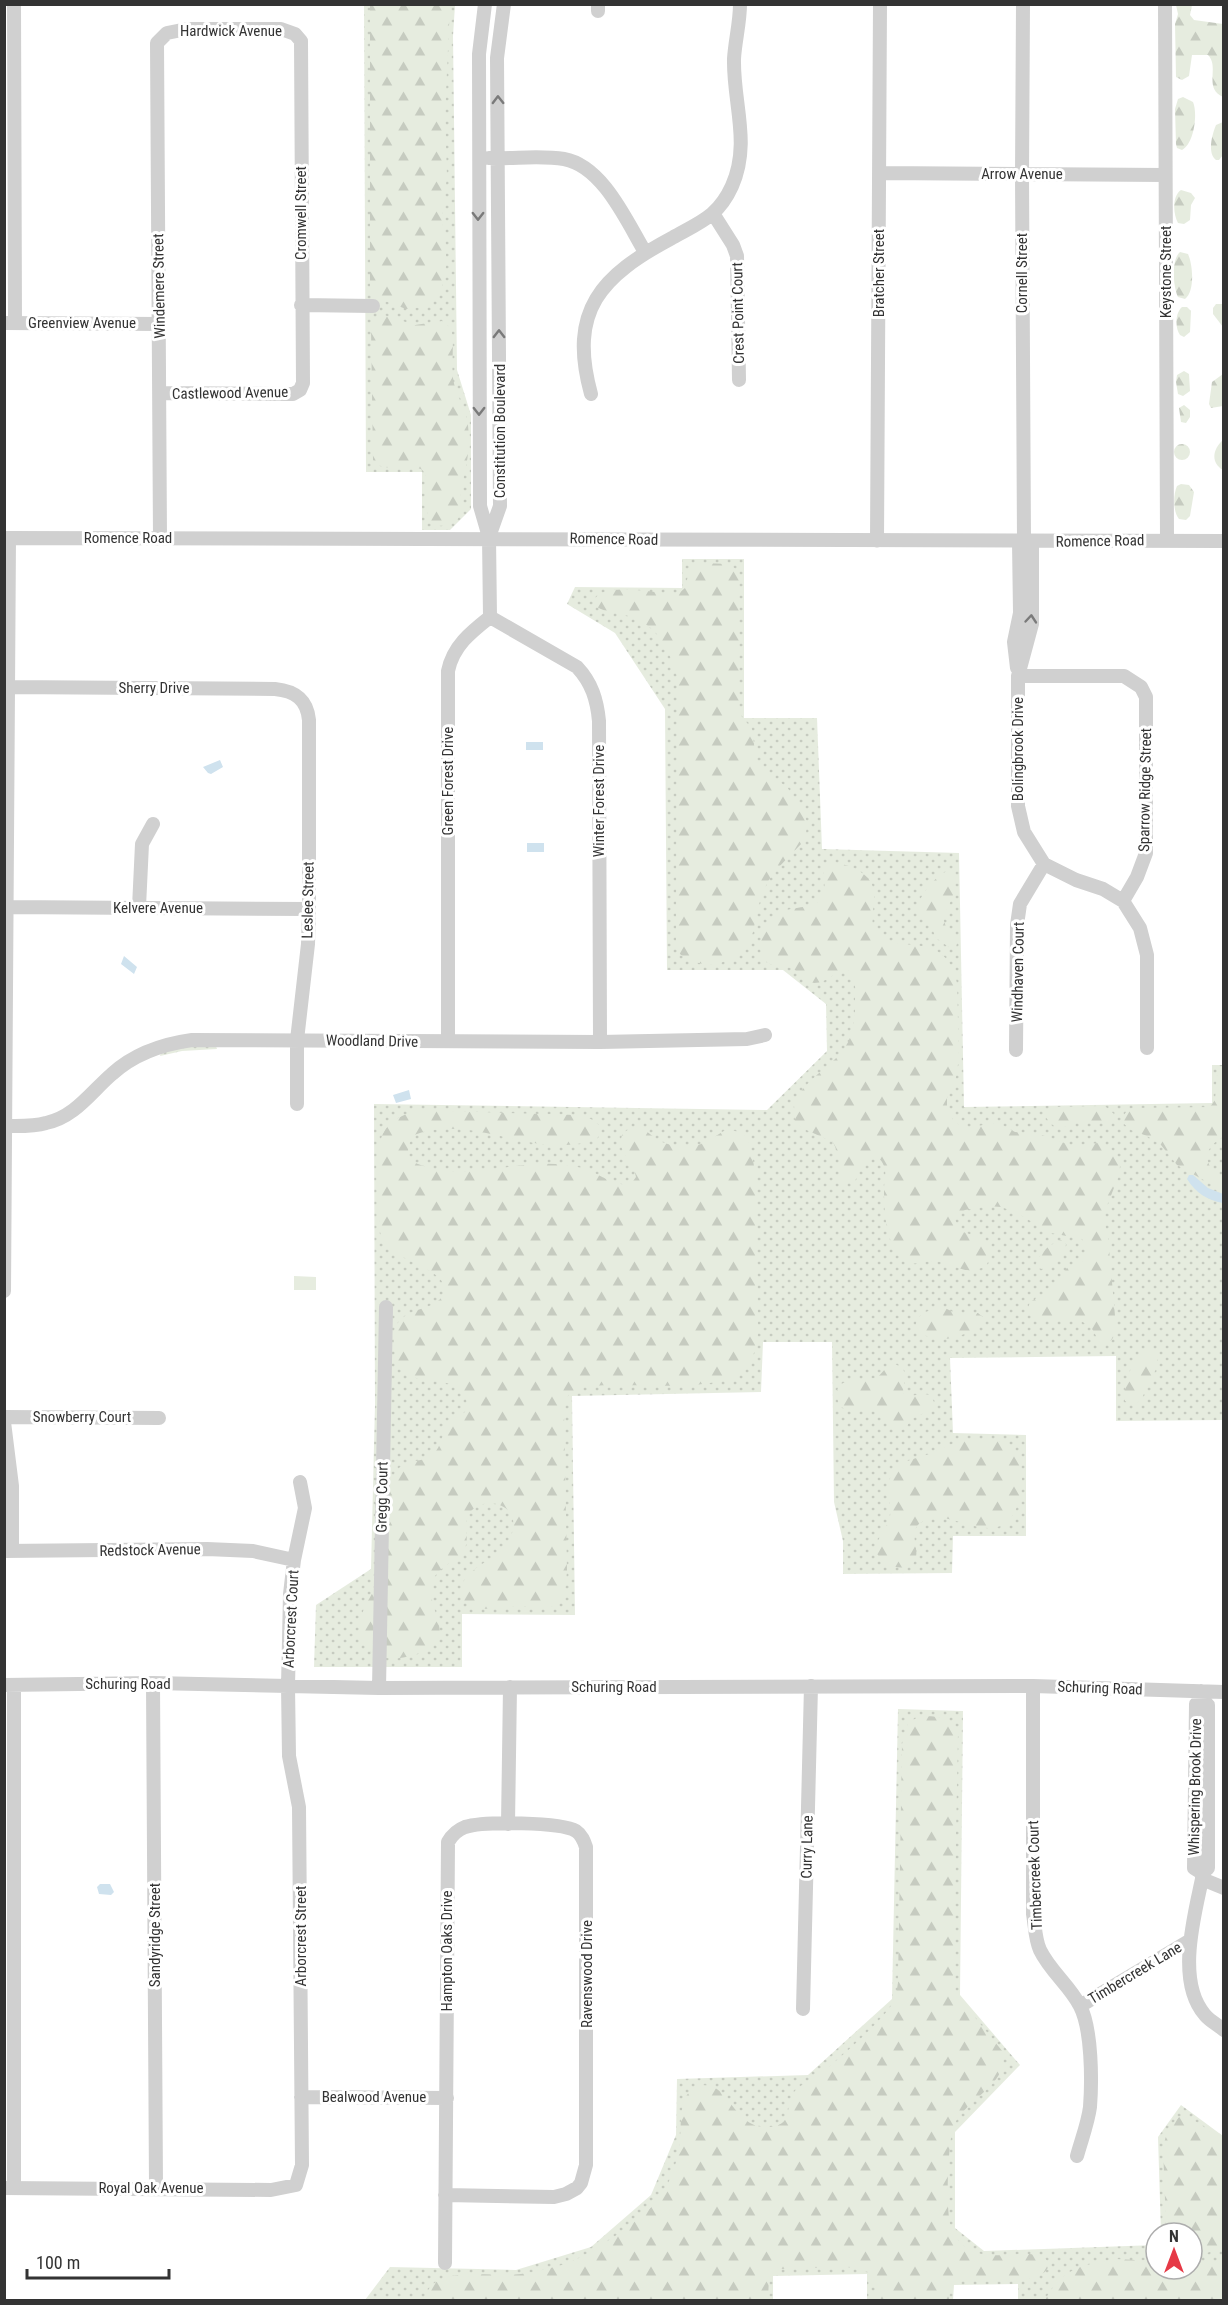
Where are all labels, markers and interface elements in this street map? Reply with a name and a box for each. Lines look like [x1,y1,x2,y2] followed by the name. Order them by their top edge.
[180,22,282,40] street label: Hardwick Avenue
[492,95,504,104] one-way arrow
[981,165,1063,183] street label: Arrow Avenue
[292,166,310,260] street label: Cromwell Street
[472,212,484,221] one-way arrow
[1157,226,1175,318] street label: Keystone Street
[870,229,888,317] street label: Bratcher Street
[149,233,169,339] street label: Windemere Street
[1013,233,1031,313] street label: Cornell Street
[728,262,748,364] street label: Crest Point Court
[28,314,136,332] street label: Greenview Avenue
[493,329,505,338] one-way arrow
[491,364,509,498] street label: Constitution Boulevard
[172,383,288,403] street label: Castlewood Avenue
[473,407,485,416] one-way arrow
[84,529,172,547] street label: Romence Road
[570,529,658,549] street label: Romence Road
[1056,531,1144,551] street label: Romence Road
[1025,615,1038,624] one-way arrow
[119,679,189,697] street label: Sherry Drive
[1009,697,1027,801] street label: Bolingbrook Drive
[439,727,457,835] street label: Green Forest Drive
[1135,728,1155,852] street label: Sparrow Ridge Street
[590,745,608,857] street label: Winter Forest Drive
[298,861,318,939] street label: Leslee Street
[113,899,203,917] street label: Kelvere Avenue
[1008,922,1028,1022] street label: Windhaven Court
[326,1031,418,1051] street label: Woodland Drive
[33,1408,131,1426] street label: Snowberry Court
[372,1461,392,1533] street label: Gregg Court
[99,1540,201,1560] street label: Redstock Avenue
[279,1569,303,1669] street label: Arborcrest Court
[85,1675,171,1693] street label: Schuring Road
[571,1678,657,1696] street label: Schuring Road
[1057,1678,1143,1698] street label: Schuring Road
[1185,1718,1205,1856] street label: Whispering Brook Drive
[797,1815,817,1879] street label: Curry Lane
[1024,1820,1046,1930] street label: Timbercreek Court
[146,1883,164,1987] street label: Sandyridge Street
[292,1886,310,1986] street label: Arborcrest Street
[438,1891,456,2011] street label: Hampton Oaks Drive
[578,1920,596,2028] street label: Ravenswood Drive
[1085,1938,1185,2008] street label: Timbercreek Lane
[322,2088,426,2106] street label: Bealwood Avenue
[98,2179,204,2197] street label: Royal Oak Avenue
[1144,2221,1204,2281] north arrow
[1169,2227,1179,2246] text: N
[27,2242,170,2280] scale bar
[36,2252,80,2273] text: 100 m

